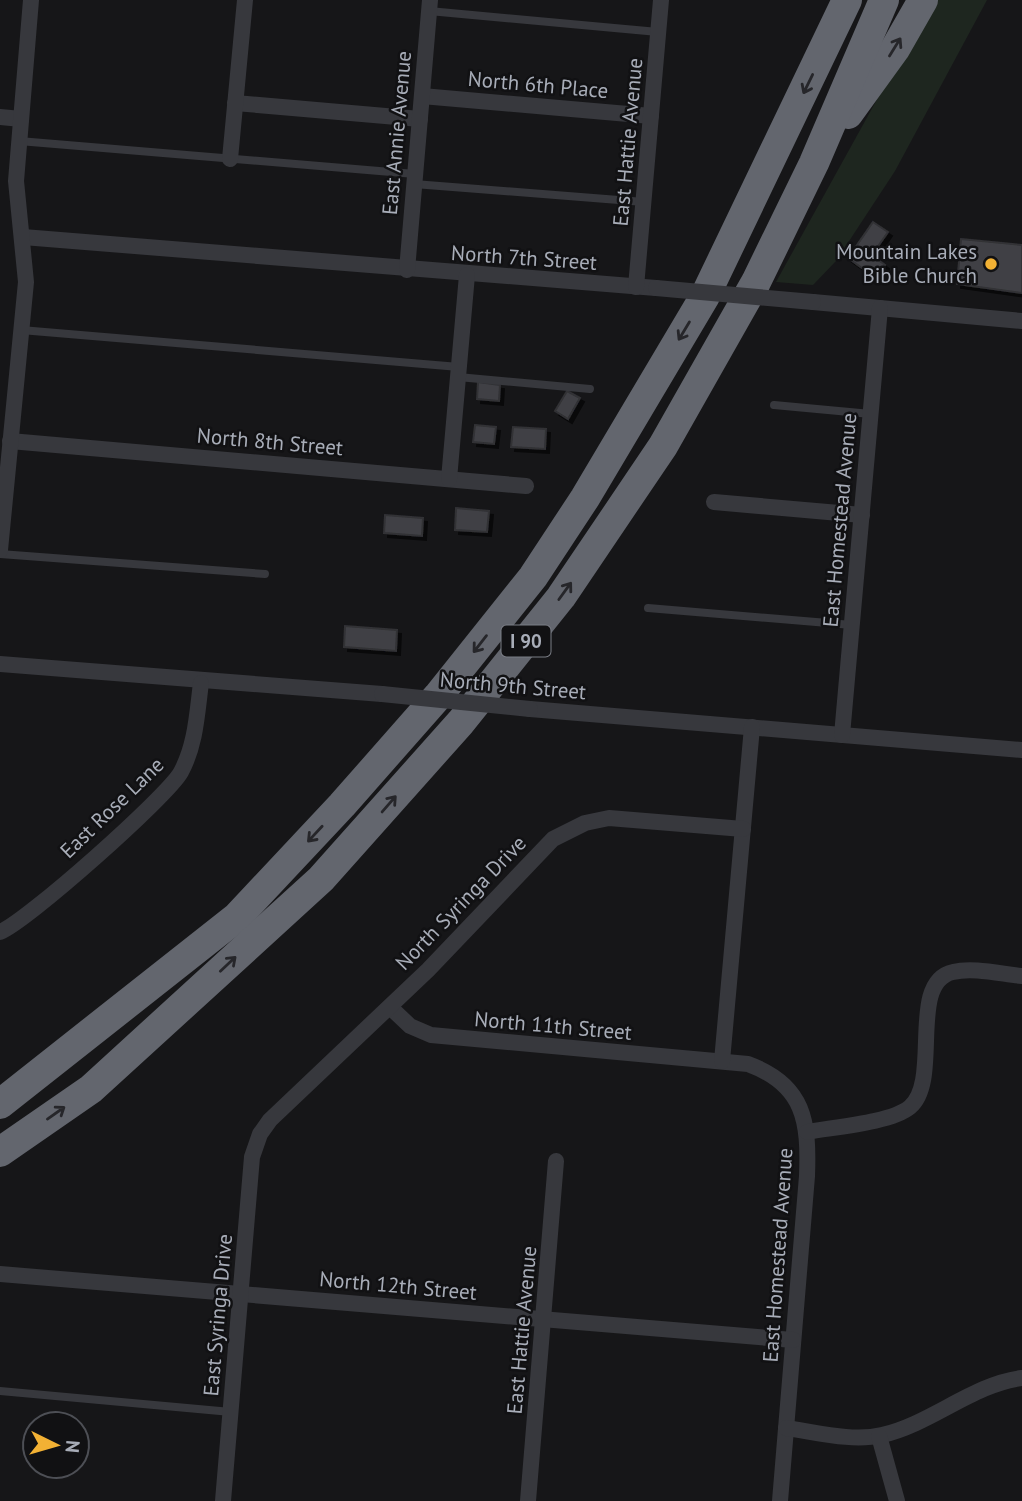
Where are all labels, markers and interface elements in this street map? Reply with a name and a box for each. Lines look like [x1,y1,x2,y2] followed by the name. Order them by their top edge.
[889,38,903,58] one-way arrow
[376,50,417,216] street label: East Annie Avenue
[607,57,648,227] street label: East Hattie Avenue
[467,65,609,104] street label: North 6th Place
[801,73,815,94] one-way arrow
[836,238,977,289] place label: Mountain Lakes Bible Church
[450,239,598,276] street label: North 7th Street
[983,256,999,272] marker: Mountain Lakes Bible Church
[677,321,691,341] one-way arrow
[817,412,862,628] street label: East Homestead Avenue
[196,422,344,461] street label: North 8th Street
[558,582,572,601] one-way arrow
[502,626,550,656] road number: I 90
[472,634,487,653] one-way arrow
[439,666,587,705] street label: North 9th Street
[54,751,169,864] street label: East Rose Lane
[381,795,397,813] one-way arrow
[306,825,323,842] one-way arrow
[389,830,532,976] street label: North Syringa Drive
[219,956,237,972] one-way arrow
[473,1005,633,1046] street label: North 11th Street
[46,1106,65,1120] one-way arrow
[757,1147,798,1363] street label: East Homestead Avenue
[197,1233,238,1397] street label: East Syringa Drive
[501,1245,542,1415] street label: East Hattie Avenue
[318,1265,478,1306] street label: North 12th Street
[21,1410,91,1480] north arrow
[60,1439,85,1454] text: N

